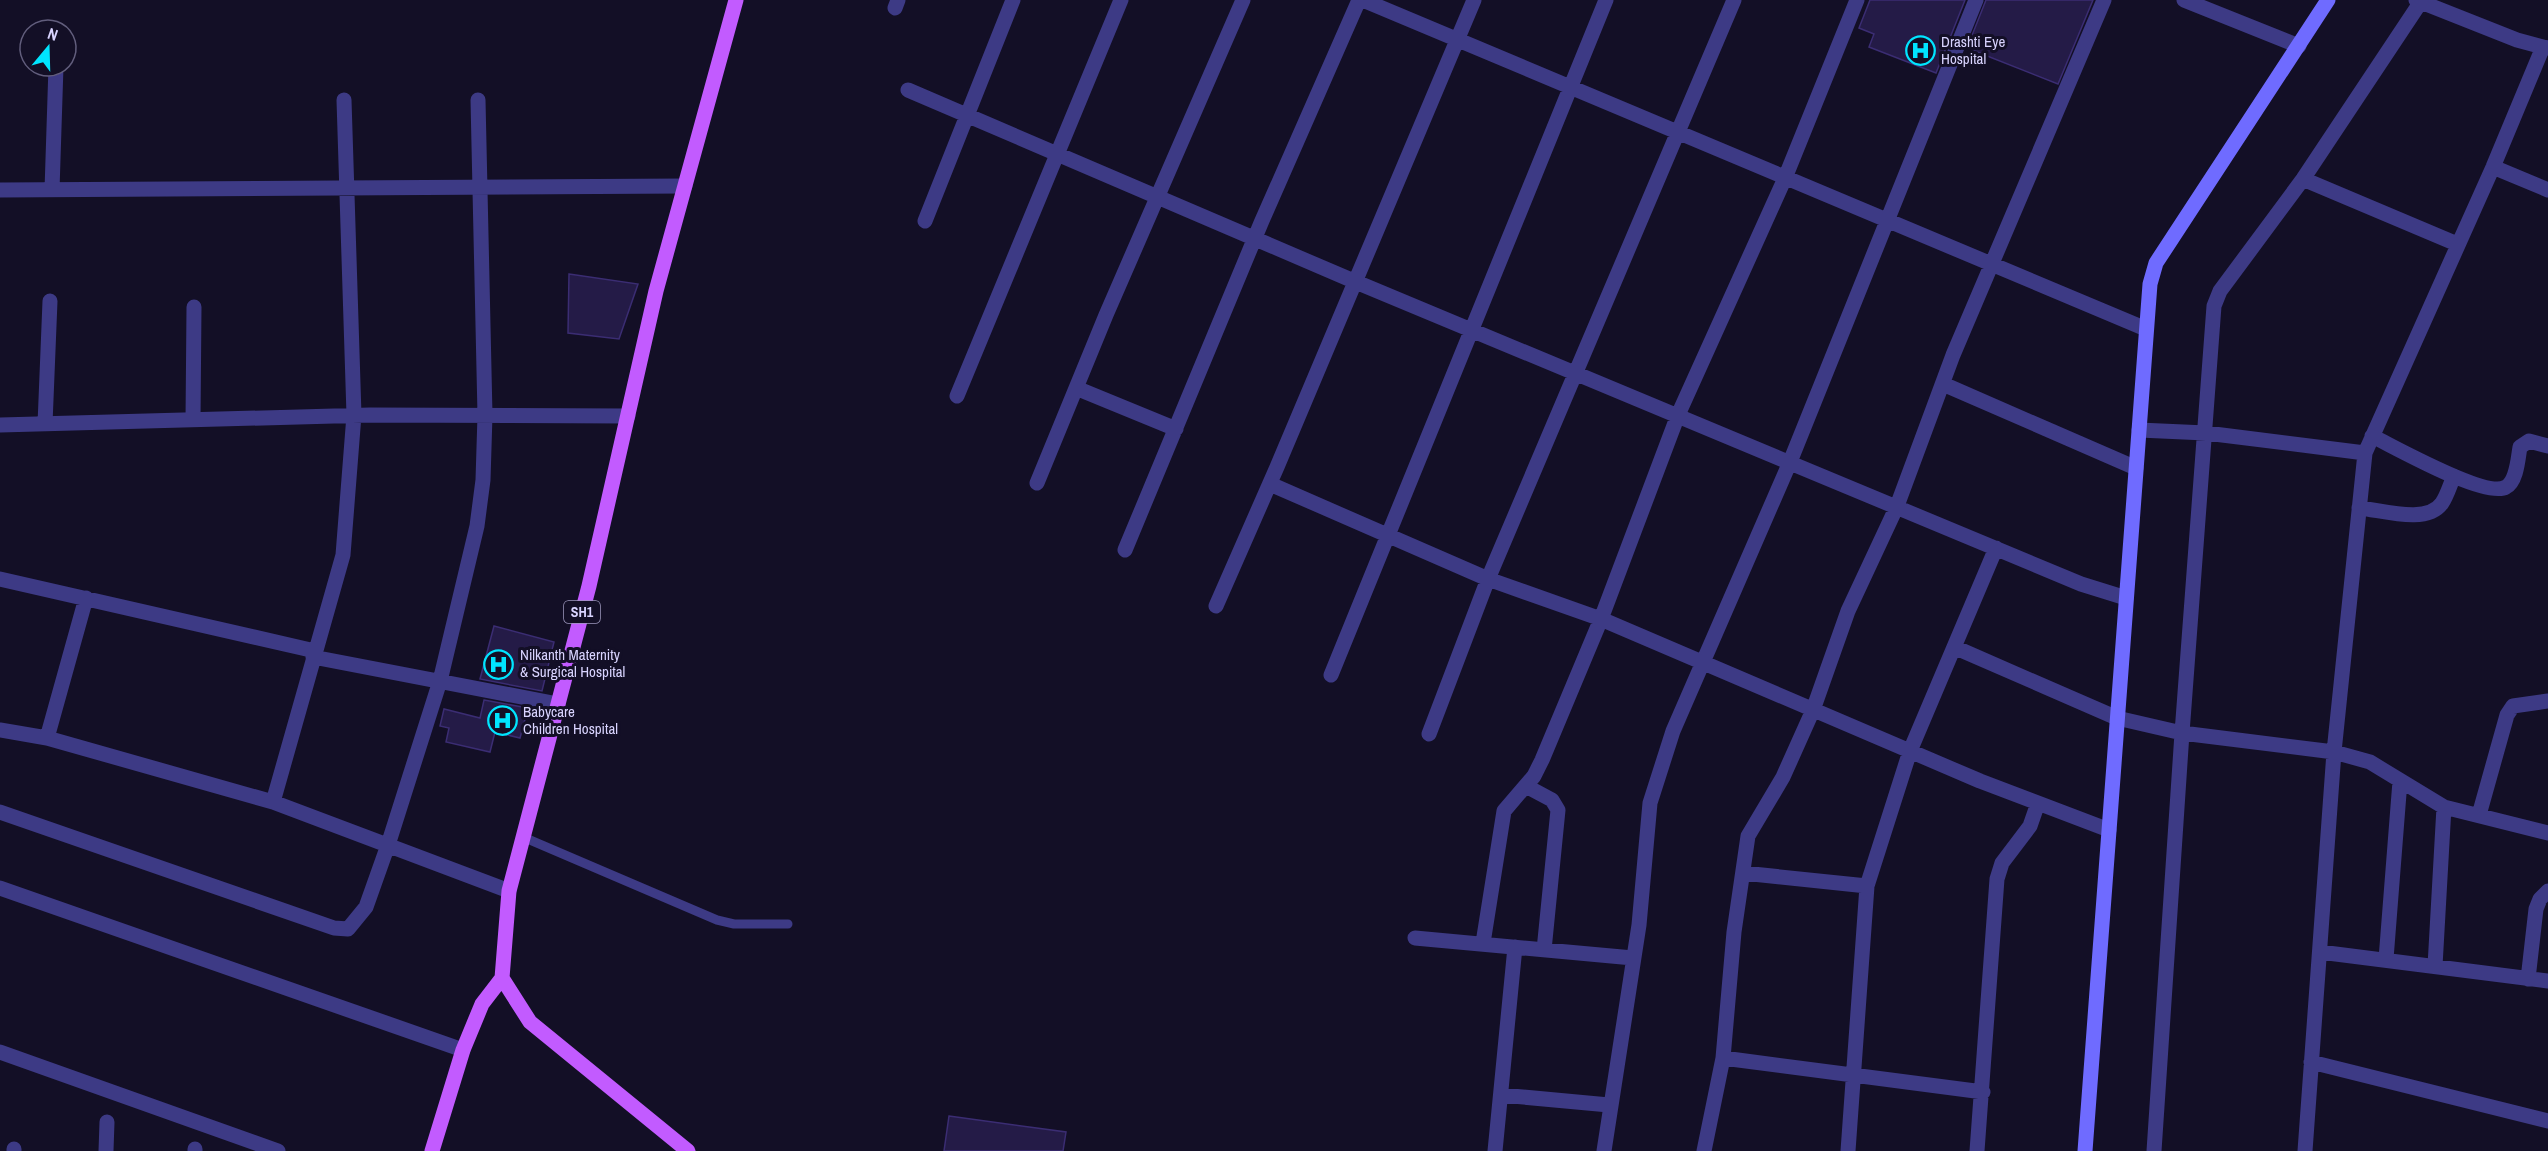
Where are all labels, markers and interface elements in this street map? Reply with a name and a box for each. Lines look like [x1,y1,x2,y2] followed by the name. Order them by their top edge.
[18,18,78,78] north arrow
[45,22,61,46] text: N
[1941,31,2005,69] place label: Drashti Eye Hospital
[1904,35,1936,67] hospital icon: Drashti Eye Hospital
[564,601,600,623] road number: SH1
[520,644,625,682] place label: Nilkanth Maternity & Surgical Hospital
[483,648,515,680] hospital icon: Nilkanth Maternity & Surgical Hospital
[523,701,618,739] place label: Babycare Children Hospital
[486,705,518,737] hospital icon: Babycare Children Hospital

